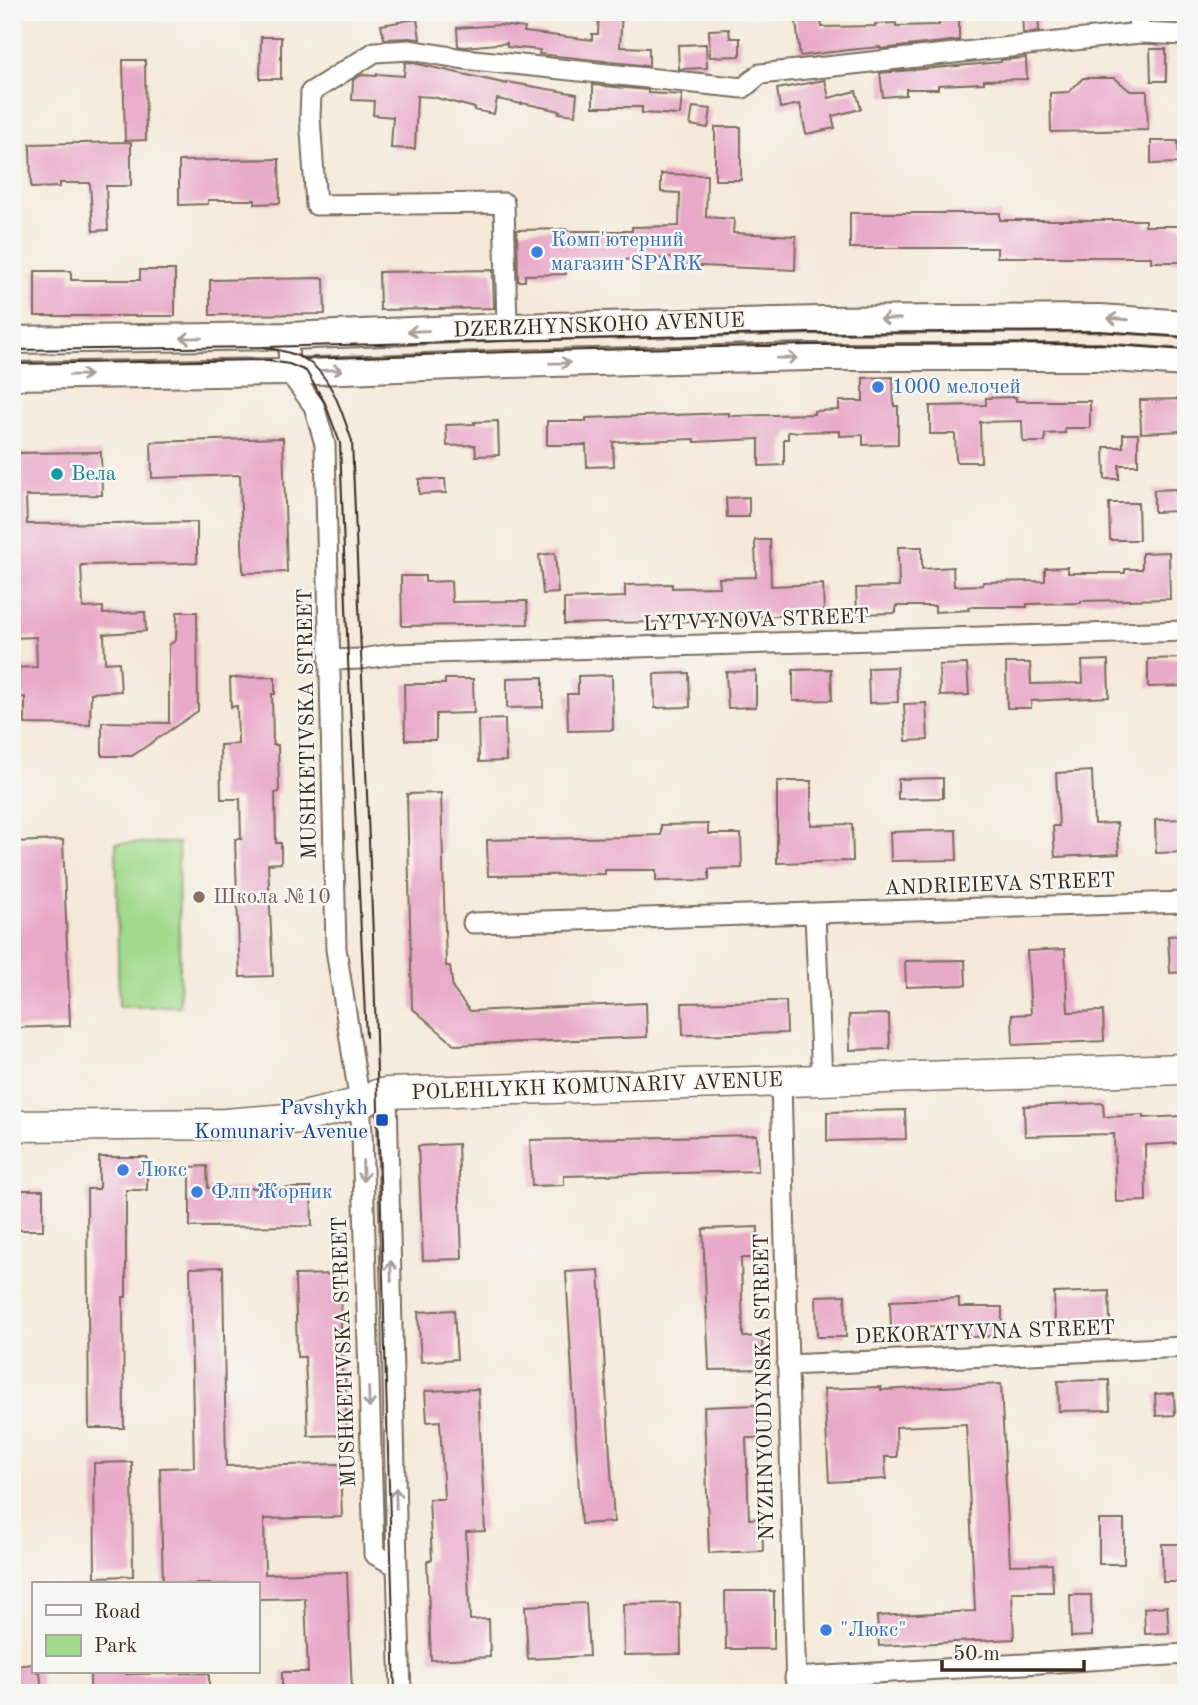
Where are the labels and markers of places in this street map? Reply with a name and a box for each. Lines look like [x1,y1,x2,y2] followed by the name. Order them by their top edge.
[551,230,703,275] place label: Комп'ютерний магазин SPARK
[529,244,545,260] marker: Комп'ютерний магазин SPARK
[892,377,1021,398] place label: 1000 мелочей
[870,379,886,395] marker: 1000 мелочей
[71,464,116,485] place label: Вела
[49,466,65,482] marker: Вела
[213,887,331,908] place label: Школа №10
[191,889,207,905] marker: Школа №10
[194,1098,368,1143] place label: Pavshykh Komunariv Avenue
[374,1112,390,1128] marker: Pavshykh Komunariv Avenue
[137,1160,187,1181] place label: Люкс
[115,1162,131,1178] marker: Люкс
[211,1182,333,1203] place label: Флп Жорник
[189,1184,205,1200] marker: Флп Жорник
[840,1620,907,1641] place label: "Люкс"
[818,1622,834,1638] marker: "Люкс"

